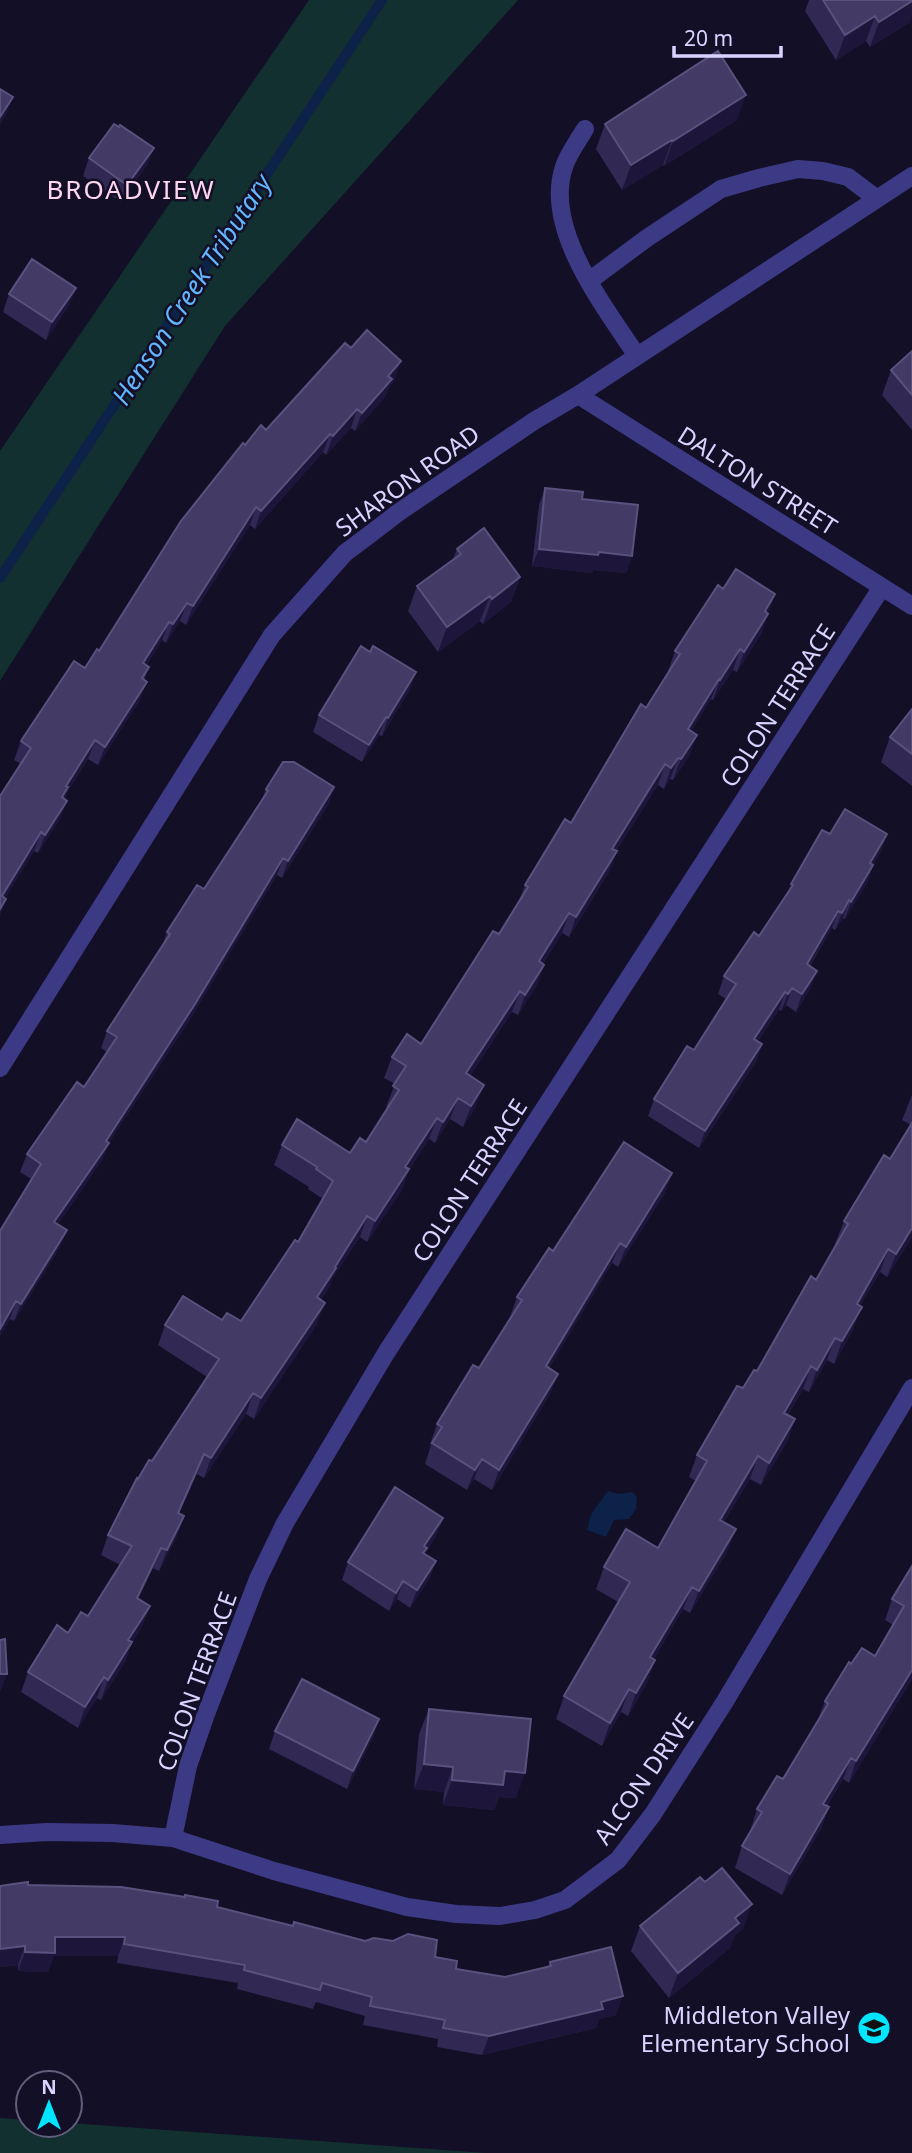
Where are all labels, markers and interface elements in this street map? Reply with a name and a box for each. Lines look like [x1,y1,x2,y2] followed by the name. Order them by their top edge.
[674,14,781,58] scale bar
[684,24,733,52] text: 20 m
[103,165,280,412] water label: Henson Creek Tributary
[46,171,216,207] district label: BROADVIEW
[328,417,486,543] street label: SHARON ROAD
[672,418,844,543] street label: DALTON STREET
[712,617,842,793] street label: COLON TERRACE
[404,1092,534,1268] street label: COLON TERRACE
[148,1587,244,1775] street label: COLON TERRACE
[585,1706,701,1850] street label: ALCON DRIVE
[641,1998,851,2059] place label: Middleton Valley Elementary School
[855,2009,893,2047] school or university icon: Middleton Valley Elementary School
[14,2069,84,2139] north arrow
[41,2074,57,2100] text: N

